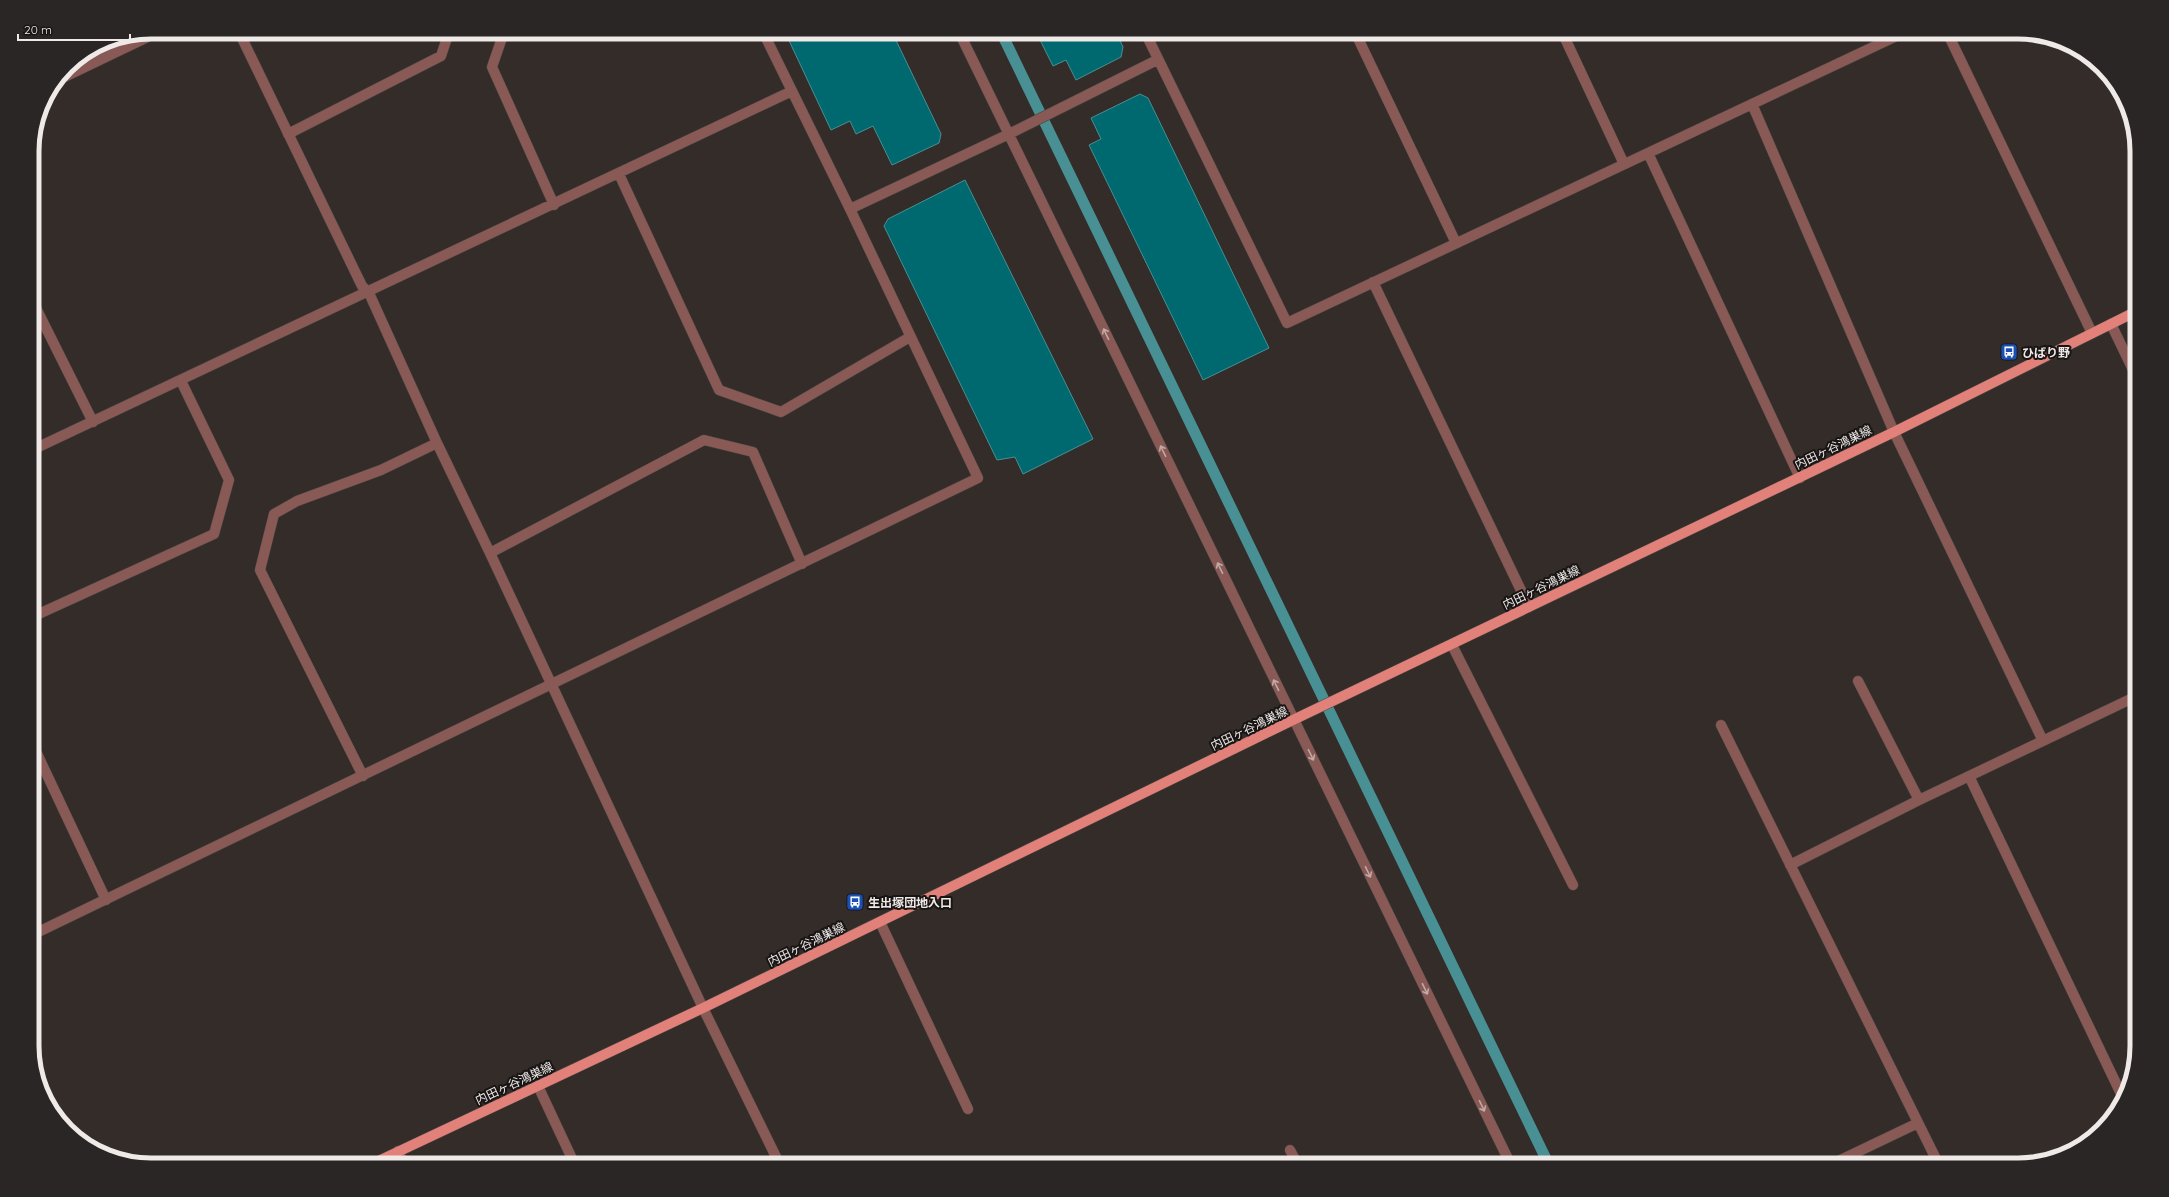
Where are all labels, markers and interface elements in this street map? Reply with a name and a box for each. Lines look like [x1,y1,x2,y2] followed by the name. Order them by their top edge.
[18,16,130,42] scale bar
[24,22,52,37] text: 20 m
[1102,329,1109,341] one-way arrow
[1999,342,2019,362] bus stop icon: ひばり野
[2022,345,2070,360] place label: ひばり野
[1792,422,1874,472] street label: 内田ヶ谷鴻巣線
[1159,446,1166,458] one-way arrow
[1216,562,1223,574] one-way arrow
[1500,562,1582,612] street label: 内田ヶ谷鴻巣線
[1272,679,1279,691] one-way arrow
[1208,703,1290,753] street label: 内田ヶ谷鴻巣線
[1307,749,1315,761] one-way arrow
[1365,866,1372,878] one-way arrow
[845,892,865,912] bus stop icon: 生出塚団地入口
[868,895,952,910] place label: 生出塚団地入口
[765,919,847,969] street label: 内田ヶ谷鴻巣線
[1422,983,1429,995] one-way arrow
[473,1058,555,1108] street label: 内田ヶ谷鴻巣線
[1479,1099,1486,1111] one-way arrow

